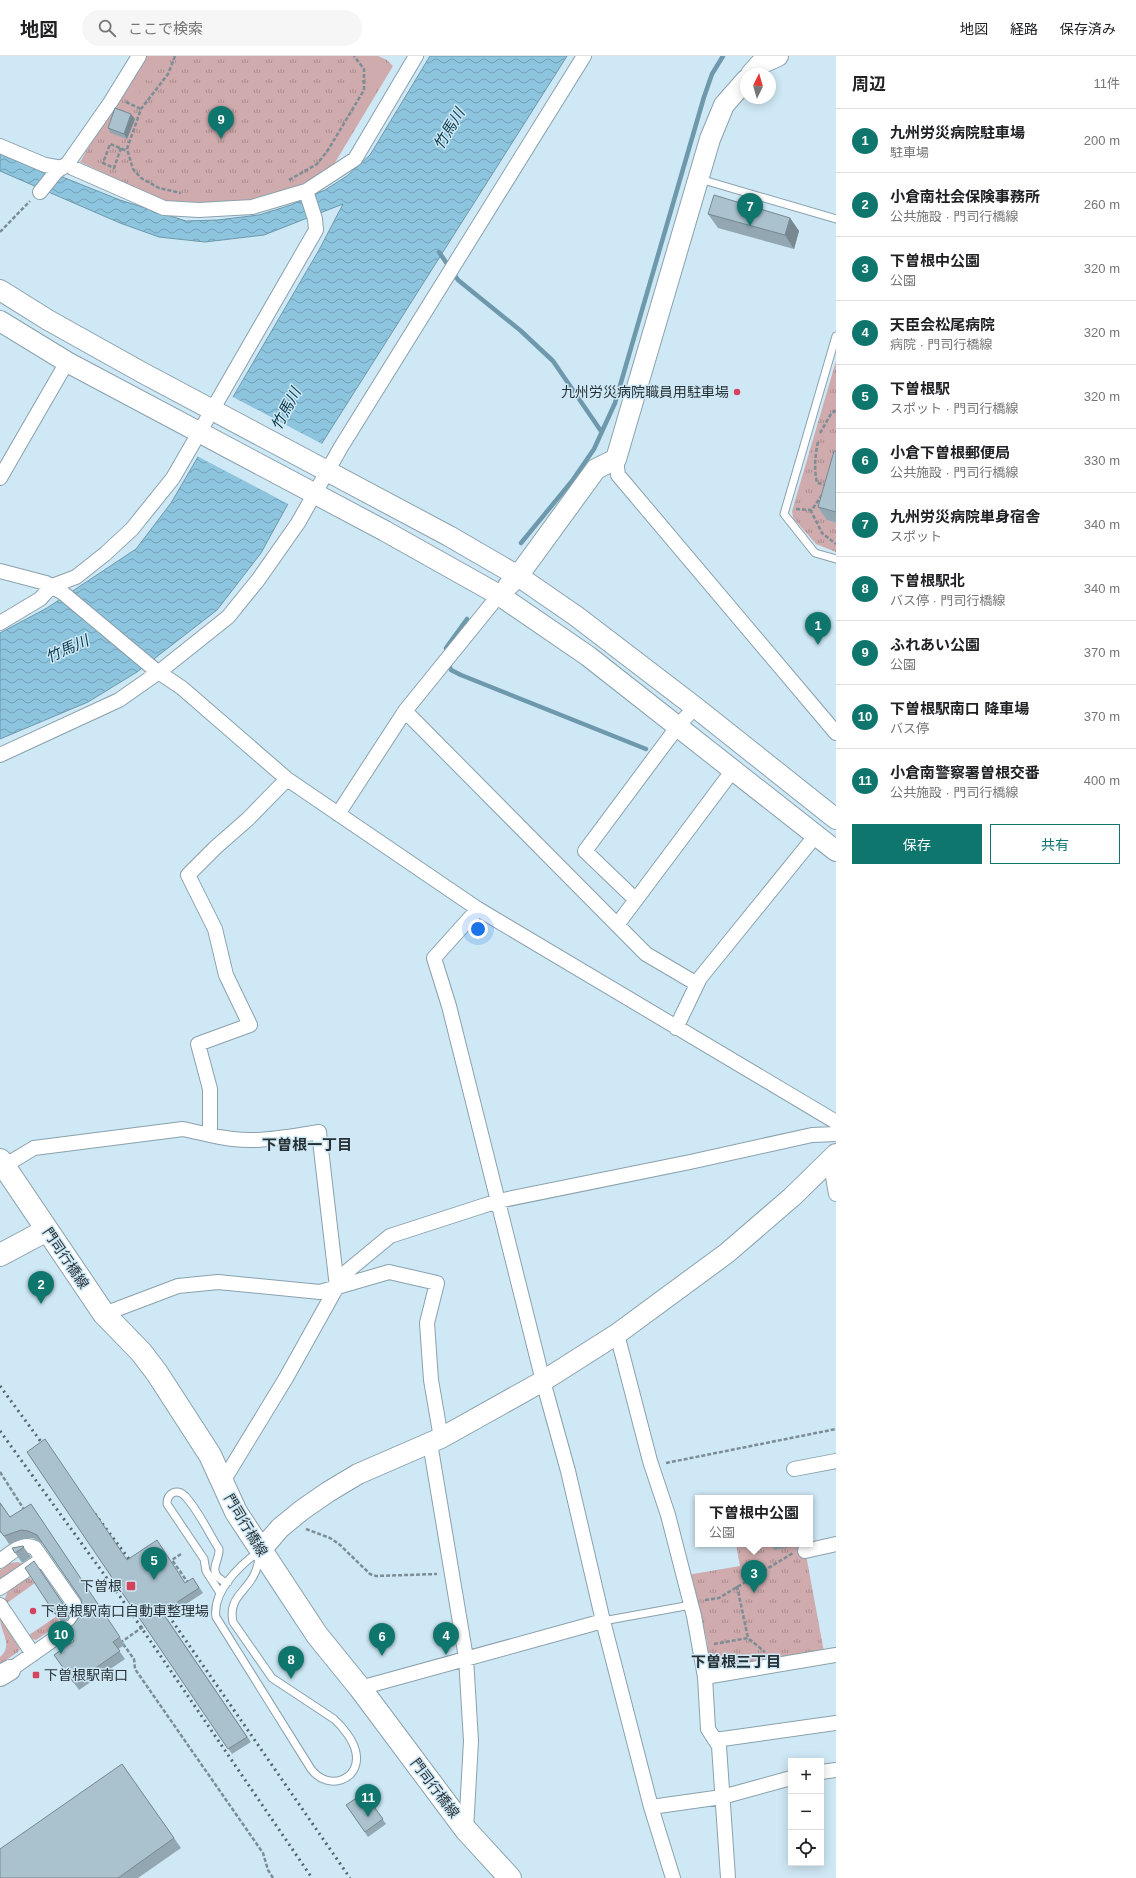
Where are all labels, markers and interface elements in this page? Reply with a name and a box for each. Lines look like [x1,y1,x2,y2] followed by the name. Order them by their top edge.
[82,10,362,46] search box
[96,17,118,39] icon: search
[20,19,58,40] text: 地図
[128,20,203,37] text: ここで検索
[960,21,988,37] text: 地図
[1010,21,1038,37] text: 経路
[1060,21,1116,37] text: 保存済み
[740,68,776,104] north arrow
[852,75,886,94] text: 周辺
[1094,76,1120,91] text: 11件
[430,103,468,152] water label: 竹馬川
[208,106,234,139] pin: 9
[890,124,1025,141] text: 九州労災病院駐車場
[861,133,869,148] text: 1
[1084,133,1120,148] text: 200 m
[890,145,929,160] text: 駐車場
[890,188,1040,205] text: 小倉南社会保険事務所
[737,193,763,226] pin: 7
[861,197,869,212] text: 2
[1084,197,1120,212] text: 260 m
[890,209,1019,224] text: 公共施設 · 門司行橋線
[890,252,980,269] text: 下曽根中公園
[861,261,869,276] text: 3
[1084,261,1120,276] text: 320 m
[890,273,916,288] text: 公園
[890,316,995,333] text: 天臣会松尾病院
[861,325,869,340] text: 4
[1084,325,1120,340] text: 320 m
[890,337,993,352] text: 病院 · 門司行橋線
[890,380,950,397] text: 下曽根駅
[267,383,305,433] water label: 竹馬川
[561,384,729,400] place label: 九州労災病院職員用駐車場
[732,387,742,397] marker: 九州労災病院職員用駐車場
[861,389,869,404] text: 5
[1084,389,1120,404] text: 320 m
[890,401,1019,416] text: スポット · 門司行橋線
[890,444,1010,461] text: 小倉下曽根郵便局
[861,453,869,468] text: 6
[1084,453,1120,468] text: 330 m
[890,465,1019,480] text: 公共施設 · 門司行橋線
[890,508,1040,525] text: 九州労災病院単身宿舎
[861,517,869,532] text: 7
[1084,517,1120,532] text: 340 m
[890,529,942,544] text: スポット
[890,572,965,589] text: 下曽根駅北
[861,581,869,596] text: 8
[1084,581,1120,596] text: 340 m
[890,593,1006,608] text: バス停 · 門司行橋線
[805,612,831,645] pin: 1
[43,631,93,665] water label: 竹馬川
[890,636,980,653] text: ふれあい公園
[861,645,869,660] text: 9
[1084,645,1120,660] text: 370 m
[890,657,916,672] text: 公園
[890,700,1029,717] text: 下曽根駅南口 降車場
[858,709,872,724] text: 10
[1084,709,1120,724] text: 370 m
[890,721,929,736] text: バス停
[890,764,1040,781] text: 小倉南警察署曽根交番
[858,773,872,788] text: 11
[1084,773,1120,788] text: 400 m
[890,785,1019,800] text: 公共施設 · 門司行橋線
[852,824,982,864] button: 保存
[990,824,1120,864] button: 共有
[468,919,488,939] your location
[262,1136,352,1153] district label: 下曽根一丁目
[40,1225,92,1291] street label: 門司行橋線
[28,1271,54,1304] pin: 2
[221,1491,271,1559] street label: 門司行橋線
[695,1495,813,1547] popup
[709,1504,799,1521] text: 下曽根中公園
[709,1525,735,1540] text: 公園
[141,1547,167,1580] pin: 5
[741,1560,767,1593] pin: 3
[80,1578,122,1594] place label: 下曽根
[125,1580,137,1592] marker: 下曽根
[41,1603,209,1619] place label: 下曽根駅南口自動車整理場
[28,1606,38,1616] marker: 下曽根駅南口自動車整理場
[48,1621,74,1654] pin: 10
[433,1622,459,1655] pin: 4
[369,1623,395,1656] pin: 6
[278,1646,304,1679] pin: 8
[691,1653,781,1670] district label: 下曽根三丁目
[44,1667,128,1683] place label: 下曽根駅南口
[31,1670,41,1680] marker: 下曽根駅南口
[408,1755,462,1821] street label: 門司行橋線
[788,1758,824,1866] map controls
[788,1758,824,1794] button: +
[355,1784,381,1817] pin: 11
[788,1794,824,1830] button: −
[788,1830,824,1866] button: locate

